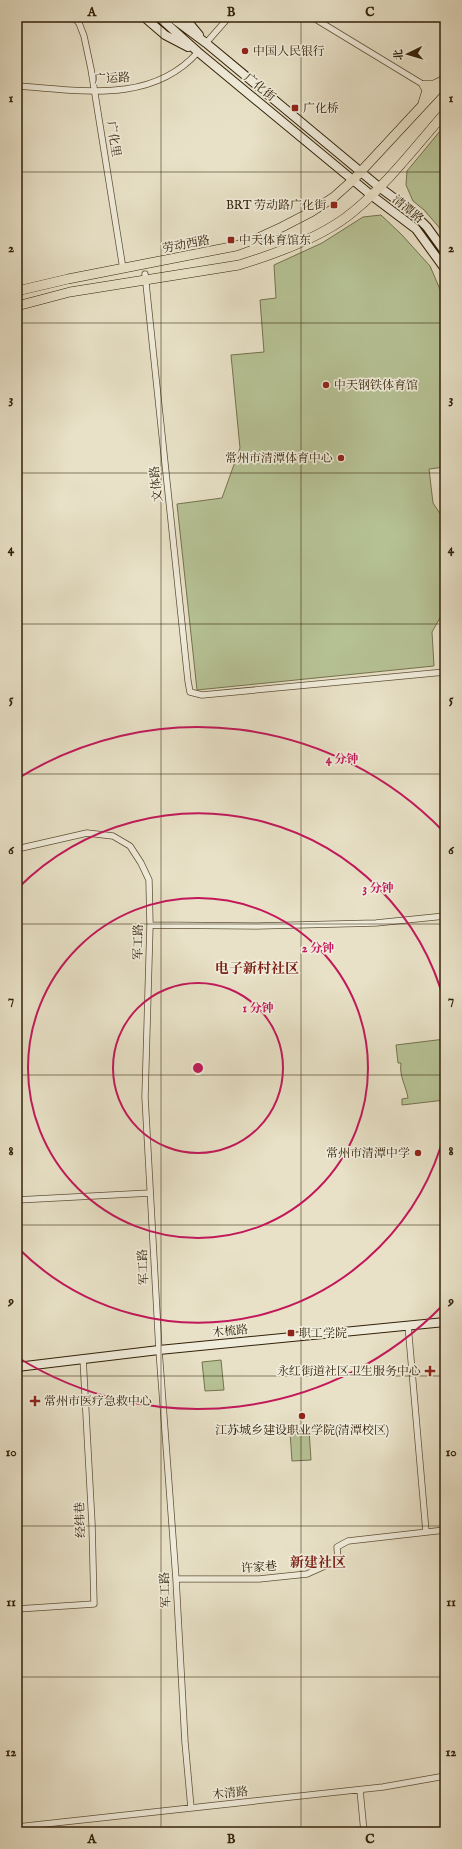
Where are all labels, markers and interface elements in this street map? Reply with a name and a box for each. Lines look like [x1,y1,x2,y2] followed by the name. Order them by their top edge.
[87,4,98,21] text: A
[227,4,236,21] text: B
[365,4,375,21] text: C
[388,34,428,74] north arrow
[253,44,325,59] place label: 中国人民银行
[240,46,250,56] marker: 中国人民银行
[392,49,406,61] text: 北
[94,70,130,87] street label: 广运路
[241,70,279,105] street label: 广化街
[9,90,14,107] text: 1
[449,90,454,107] text: 1
[303,101,339,116] place label: 广化桥
[290,103,300,113] marker: 广化桥
[103,120,124,158] street label: 广化里
[389,192,426,227] street label: 清潭路
[226,198,327,213] place label: BRT 劳动路广化街
[329,200,339,210] marker: BRT 劳动路广化街
[161,233,211,256] street label: 劳动西路
[239,233,311,248] place label: 中天体育馆东
[226,235,236,245] marker: 中天体育馆东
[8,240,14,257] text: 2
[448,240,454,257] text: 2
[334,378,418,393] place label: 中天钢铁体育馆
[321,380,331,390] marker: 中天钢铁体育馆
[9,391,14,408] text: 3
[449,391,454,408] text: 3
[225,451,333,466] place label: 常州市清潭体育中心
[336,453,346,463] marker: 常州市清潭体育中心
[147,465,166,503] street label: 文体路
[8,541,15,558] text: 4
[448,541,455,558] text: 4
[9,691,14,708] text: 5
[449,691,454,708] text: 5
[326,752,358,767] text: 4 分钟
[8,842,14,859] text: 6
[448,842,454,859] text: 6
[362,881,394,896] text: 3 分钟
[131,924,146,960] street label: 军工路
[302,941,334,956] text: 2 分钟
[215,960,299,978] district label: 电子新村社区
[8,992,14,1009] text: 7
[448,992,454,1009] text: 7
[242,1001,274,1016] text: 1 分钟
[191,1061,205,1075] centre of rings
[8,1143,14,1160] text: 8
[448,1143,454,1160] text: 8
[326,1146,410,1161] place label: 常州市清潭中学
[413,1148,423,1158] marker: 常州市清潭中学
[135,1249,152,1285] street label: 军工路
[7,1293,14,1310] text: 9
[447,1293,454,1310] text: 9
[211,1322,249,1341] street label: 木梳路
[299,1326,347,1341] place label: 职工学院
[286,1328,296,1338] marker: 职工学院
[277,1364,421,1379] place label: 永红街道社区卫生服务中心
[424,1365,436,1377] marker: 永红街道社区卫生服务中心
[44,1394,152,1409] place label: 常州市医疗急救中心
[29,1395,41,1407] marker: 常州市医疗急救中心
[297,1411,307,1421] marker: 江苏城乡建设职业学院(清潭校区)
[215,1423,389,1438] place label: 江苏城乡建设职业学院(清潭校区)
[5,1444,17,1461] text: 10
[445,1444,457,1461] text: 10
[72,1502,89,1538] street label: 经纬巷
[290,1554,346,1572] district label: 新建社区
[241,1559,278,1576] street label: 许家巷
[157,1572,174,1608] street label: 军工路
[6,1594,16,1611] text: 11
[446,1594,456,1611] text: 11
[6,1744,16,1761] text: 12
[446,1744,456,1761] text: 12
[211,1784,249,1803] street label: 木清路
[87,1831,98,1848] text: A
[227,1831,236,1848] text: B
[365,1831,375,1848] text: C

